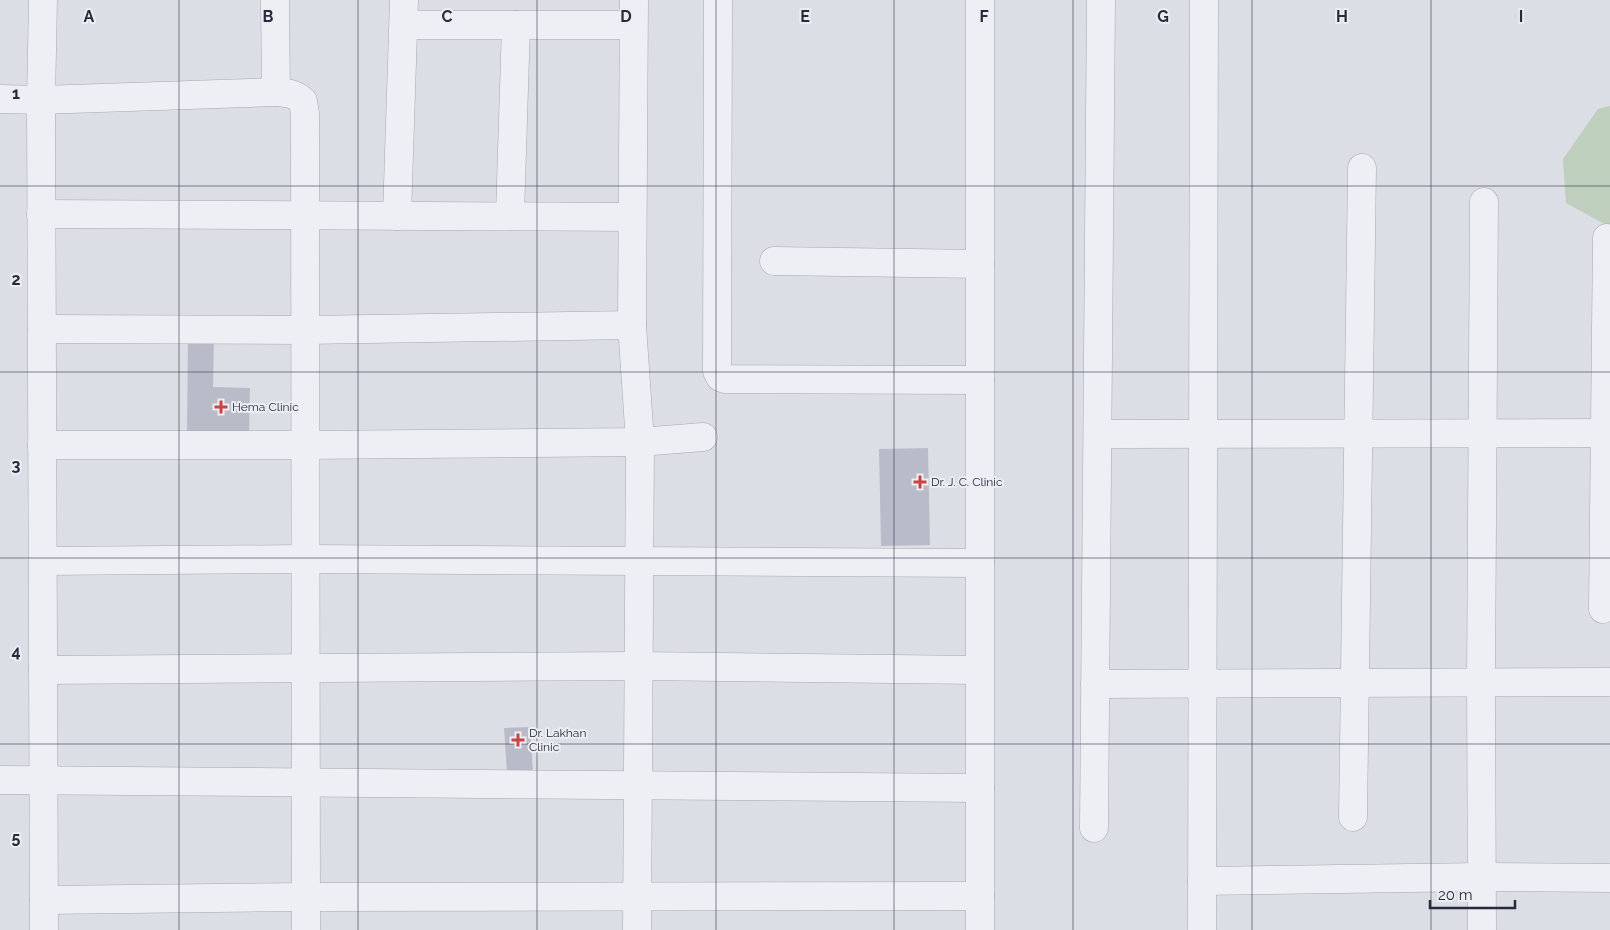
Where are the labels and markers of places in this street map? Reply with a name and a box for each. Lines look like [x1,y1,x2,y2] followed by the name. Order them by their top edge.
[214,400,228,414] marker: Hema Clinic
[232,400,299,414] place label: Hema Clinic
[913,475,927,489] marker: Dr. J. C. Clinic
[931,475,1003,489] place label: Dr. J. C. Clinic
[529,726,586,754] place label: Dr. Lakhan Clinic
[511,733,525,747] marker: Dr. Lakhan Clinic

